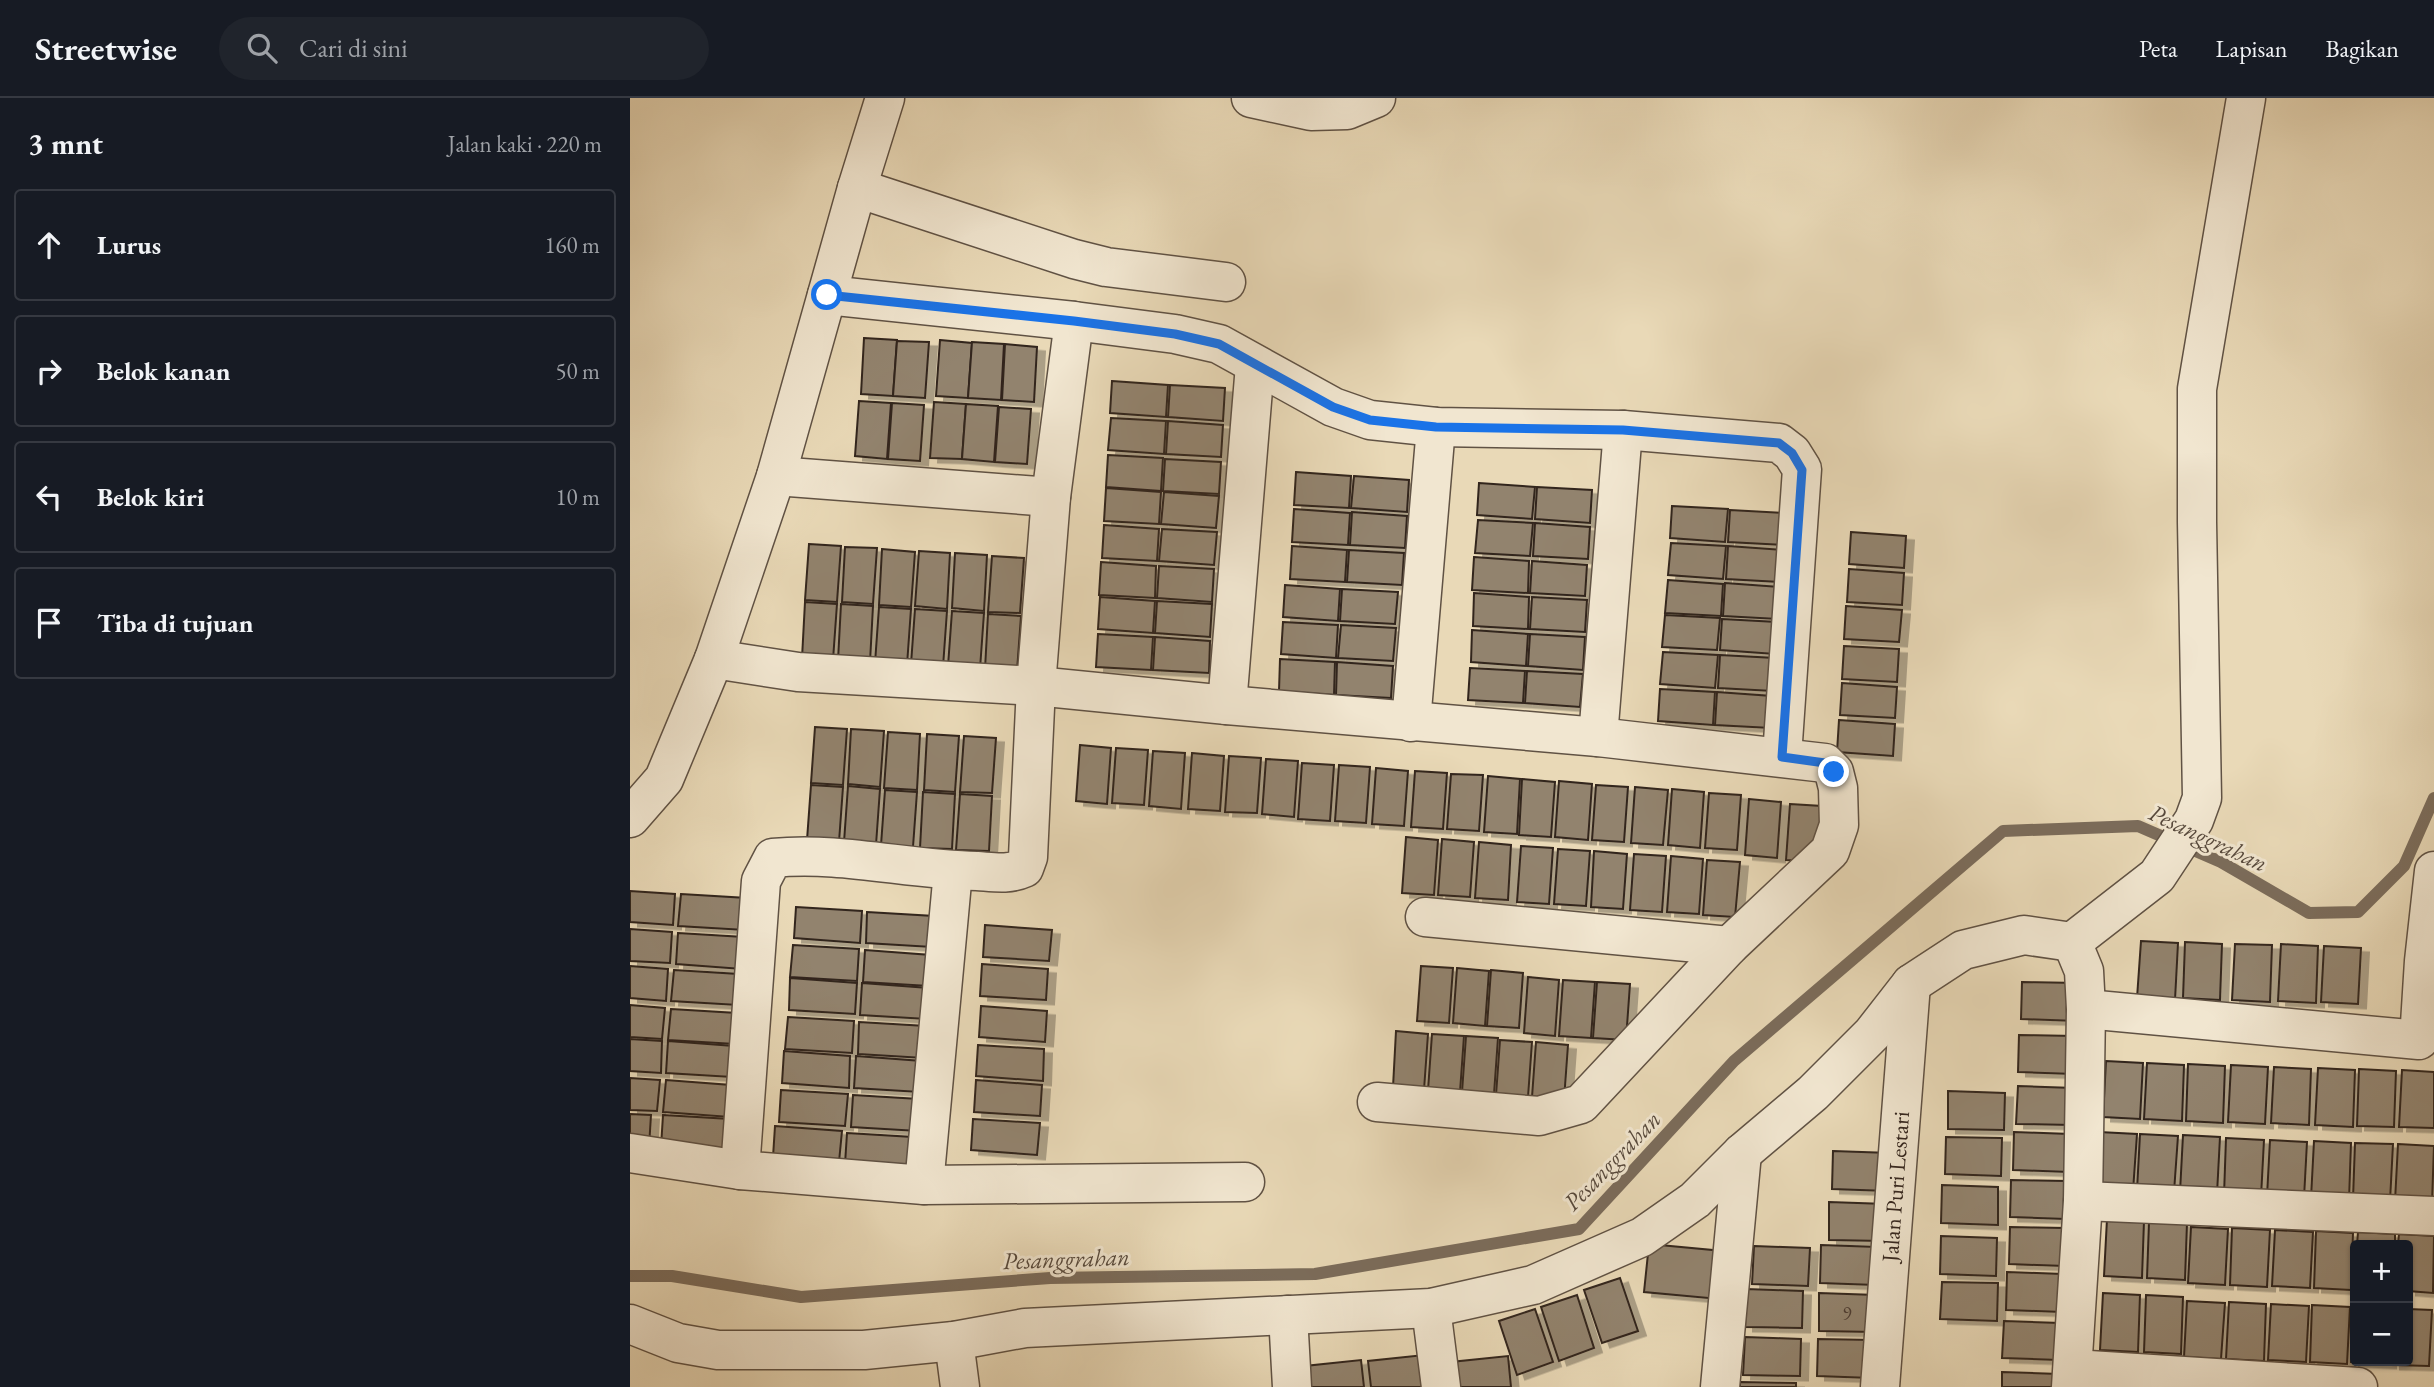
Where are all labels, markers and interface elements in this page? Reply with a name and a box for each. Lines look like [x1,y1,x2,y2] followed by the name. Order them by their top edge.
[219,17,709,80] search box
[35,27,177,70] text: Streetwise
[243,29,281,67] icon: search
[299,31,408,65] text: Cari di sini
[2139,33,2178,64] text: Peta
[2216,33,2288,64] text: Lapisan
[2326,33,2399,64] text: Bagikan
[28,124,103,163] text: 3 mnt
[448,129,602,159] text: Jalan kaki · 220 m
[30,226,68,264] icon: ahead
[97,228,161,262] text: Lurus
[544,230,600,260] text: 160 m
[811,279,842,310] route start
[30,352,68,390] icon: right
[97,354,231,388] text: Belok kanan
[555,356,600,386] text: 50 m
[30,478,68,516] icon: left
[97,480,204,514] text: Belok kiri
[555,482,600,512] text: 10 m
[30,604,68,642] icon: arrive
[97,606,253,640] text: Tiba di tujuan
[1818,756,1849,787] route end
[2144,797,2272,879] water label: Pesanggrahan
[1556,1104,1667,1217] water label: Pesanggrahan
[1875,1110,1916,1265] street label: Jalan Puri Lestari
[2350,1240,2413,1366] map controls
[2350,1240,2413,1303] button: +
[1002,1241,1130,1276] water label: Pesanggrahan
[1842,1301,1852,1326] house number: 9
[2350,1303,2413,1366] button: −

